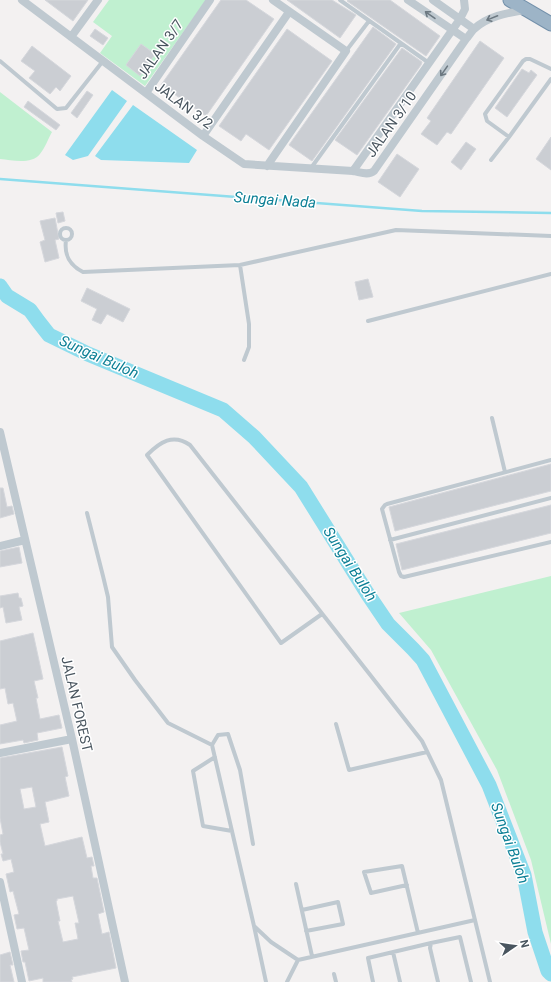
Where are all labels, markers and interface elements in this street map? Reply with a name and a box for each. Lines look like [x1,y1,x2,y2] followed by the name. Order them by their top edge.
[425,11,436,19] one-way arrow
[486,15,498,23] one-way arrow
[134,16,186,82] street label: JALAN 3/7
[440,66,448,77] one-way arrow
[152,78,216,132] street label: JALAN 3/2
[363,88,420,160] street label: JALAN 3/10
[233,188,317,212] water label: Sungai Nada
[57,332,141,382] water label: Sungai Buloh
[319,523,381,605] water label: Sungai Buloh
[58,655,96,754] street label: JALAN FOREST
[487,800,533,886] water label: Sungai Buloh
[495,926,535,966] north arrow
[517,939,532,949] text: N

